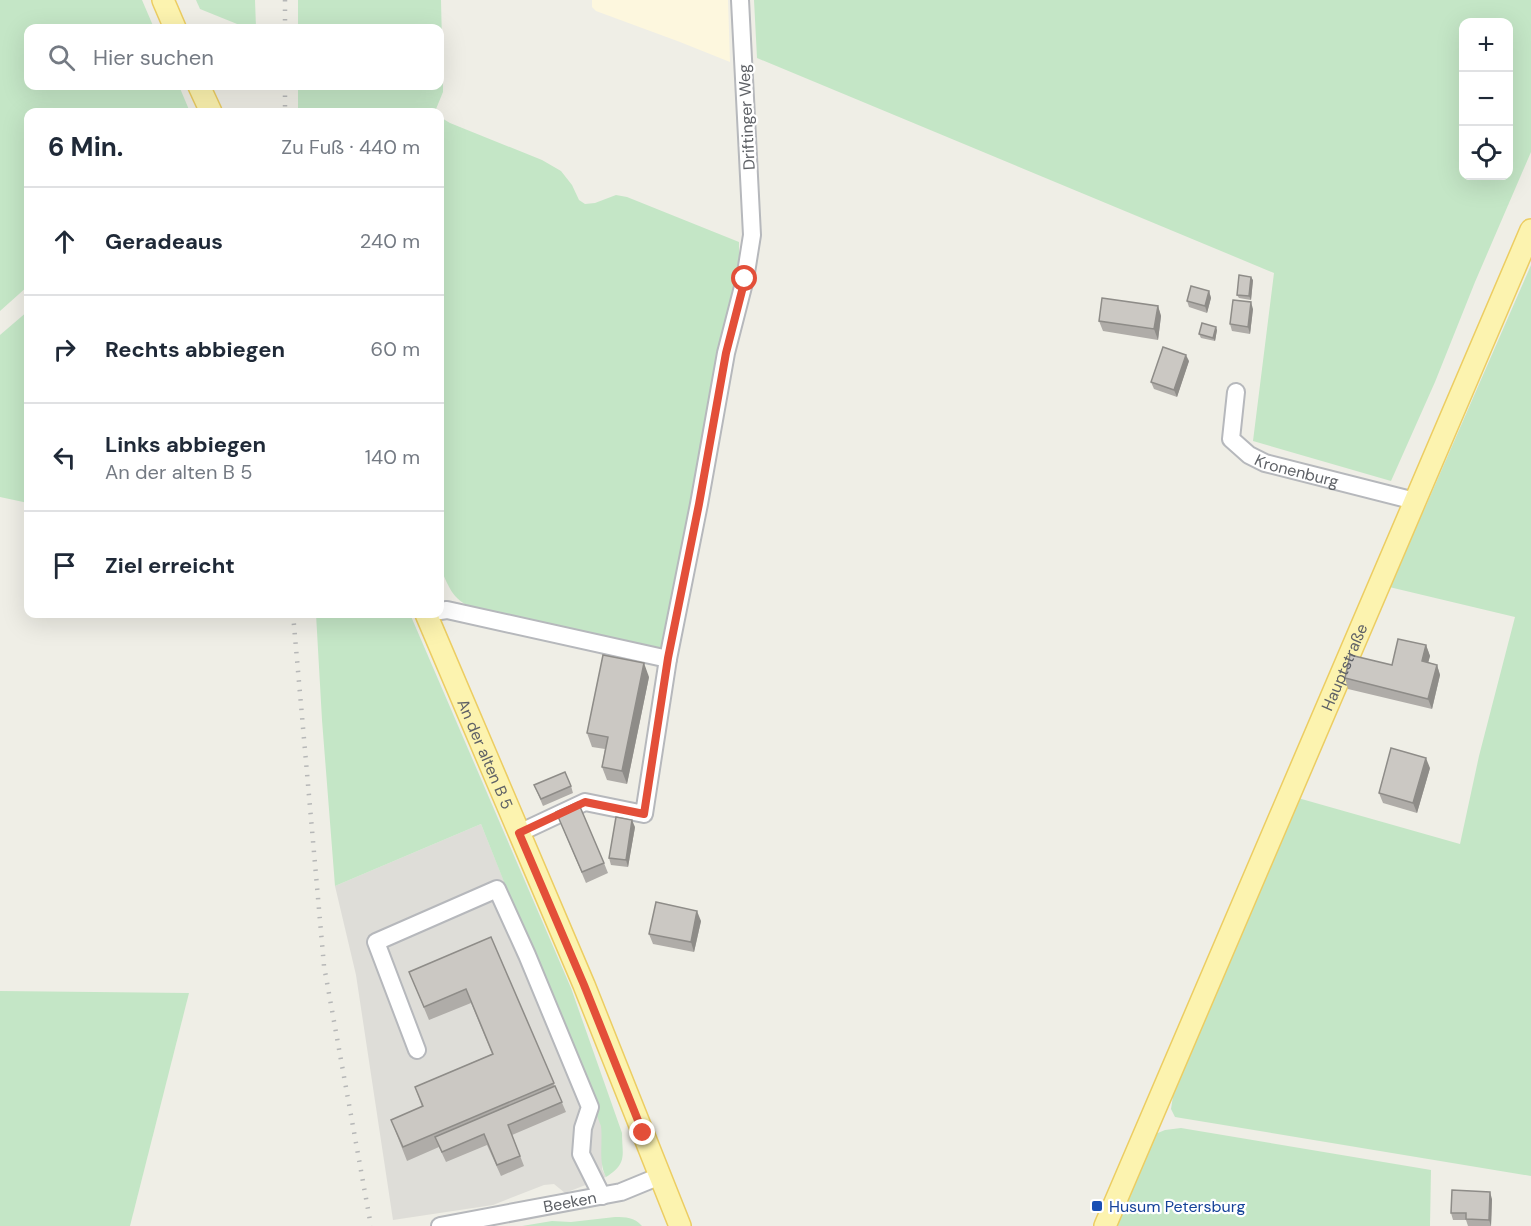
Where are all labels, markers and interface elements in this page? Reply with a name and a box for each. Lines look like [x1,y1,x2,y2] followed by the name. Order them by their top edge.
[1459,18,1513,180] map controls
[1459,18,1513,72] button: +
[24,24,444,90] search box
[45,41,78,74] icon: search
[93,43,214,72] text: Hier suchen
[733,63,760,170] street label: Driftinger Weg
[1459,72,1513,126] button: −
[1459,126,1513,180] button: locate
[48,130,123,164] text: 6 Min.
[281,134,420,160] text: Zu Fuß · 440 m
[48,225,81,258] icon: ahead
[105,227,223,256] text: Geradeaus
[360,228,420,254] text: 240 m
[731,265,757,291] route start
[48,333,81,366] icon: right
[105,335,285,364] text: Rechts abbiegen
[371,336,420,362] text: 60 m
[105,430,266,459] text: Links abbiegen
[48,441,81,474] icon: left
[365,444,420,470] text: 140 m
[1251,450,1341,492] street label: Kronenburg
[105,459,252,485] text: An der alten B 5
[48,549,81,582] icon: arrive
[105,551,235,580] text: Ziel erreicht
[1317,620,1372,714] street label: Hauptstraße
[452,696,518,812] street label: An der alten B 5
[629,1119,655,1145] route end
[542,1187,598,1217] street label: Beeken
[1109,1196,1245,1217] place label: Husum Petersburg
[1090,1199,1104,1213] marker: Husum Petersburg

